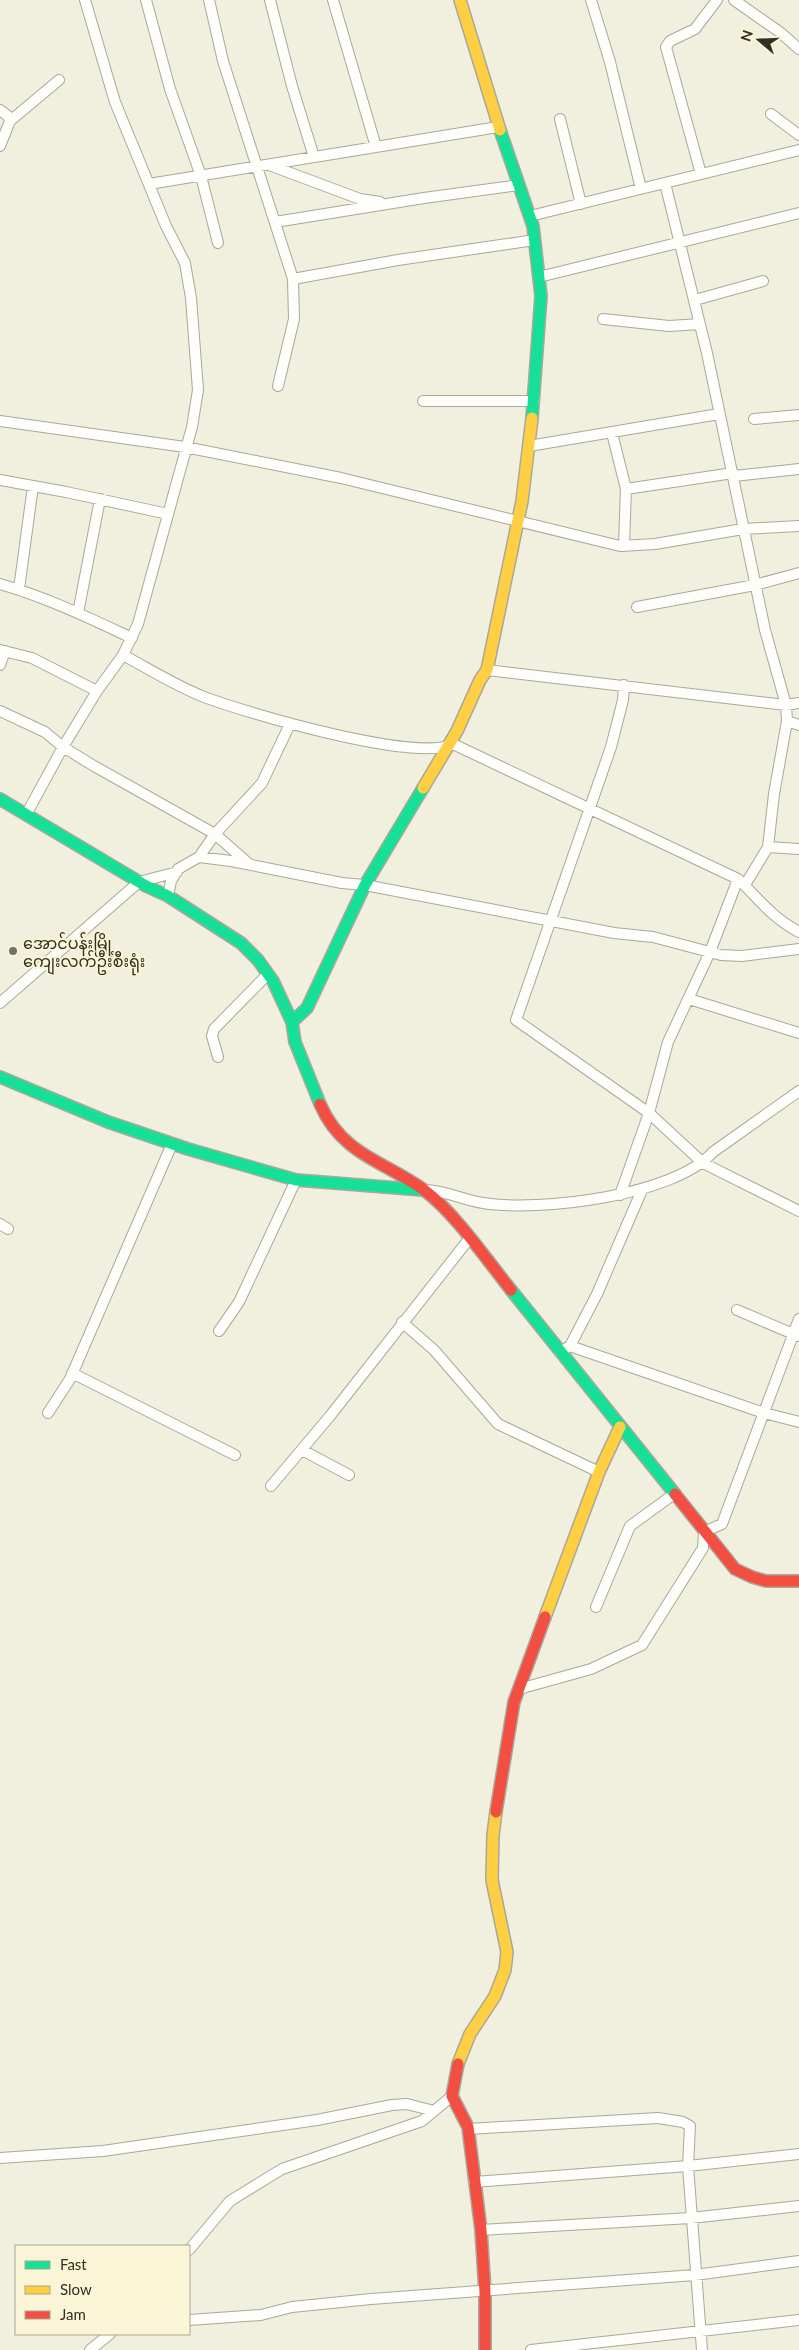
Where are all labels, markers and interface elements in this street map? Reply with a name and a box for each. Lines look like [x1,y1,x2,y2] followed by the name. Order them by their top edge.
[734,15,784,65] north arrow
[736,28,756,43] text: N
[23,932,145,976] place label: အောင်ပန်းမြို့ ကျေးလက်ဦးစီးရုံး
[7,945,19,957] marker: အောင်ပန်းမြို့ ကျေးလက်ဦးစီးရုံး
[15,2245,190,2335] legend
[60,2255,87,2273] text: Fast
[60,2280,92,2298] text: Slow
[60,2305,86,2323] text: Jam

